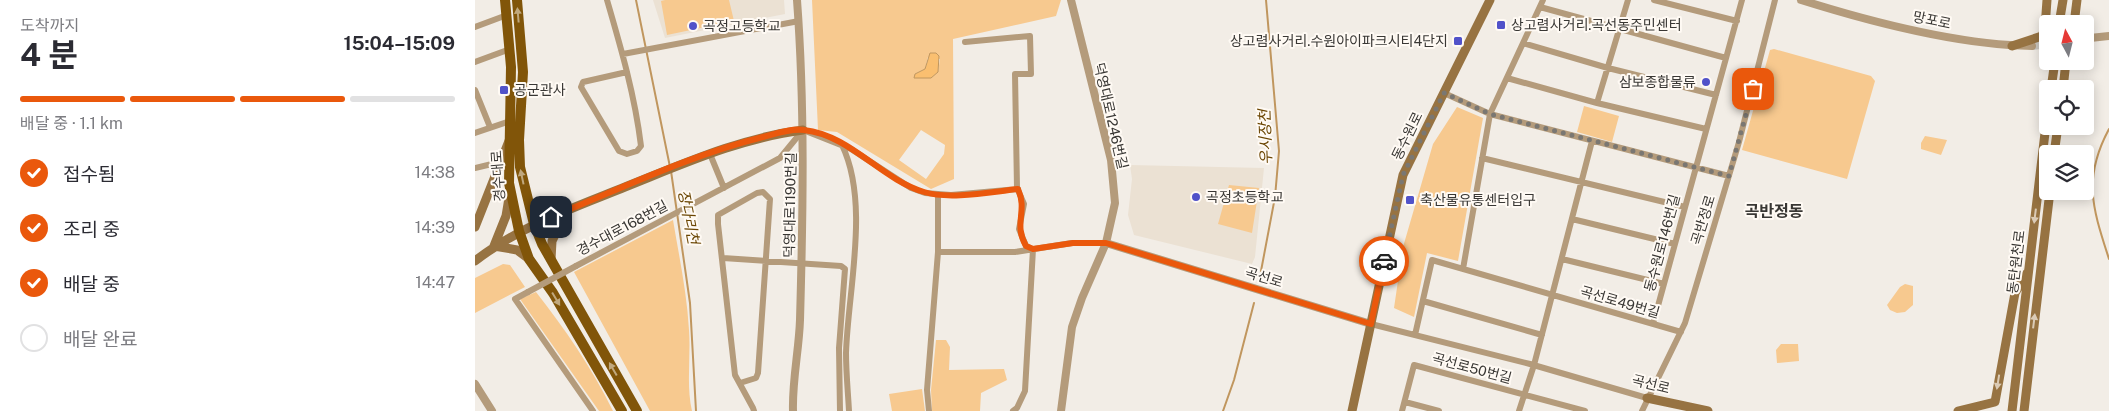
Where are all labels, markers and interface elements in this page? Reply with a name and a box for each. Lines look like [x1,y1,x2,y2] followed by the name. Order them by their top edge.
[513,7,521,23] one-way arrow
[1911,8,1953,32] street label: 망포로
[2039,15,2094,70] north arrow
[2039,15,2094,200] map controls
[20,16,79,35] text: 도착까지
[1511,17,1682,33] place label: 상고렴사거리.곡선동주민센터
[703,18,780,34] place label: 곡정고등학교
[1495,19,1507,31] marker: 상고렴사거리.곡선동주민센터
[687,20,699,32] marker: 곡정고등학교
[344,32,455,54] text: 15:04–15:09
[1230,33,1448,49] place label: 상고렴사거리.수원아이파크시티4단지
[1452,35,1464,47] marker: 상고렴사거리.수원아이파크시티4단지
[20,36,78,73] text: 4 분
[1091,61,1131,171] street label: 덕영대로1246번길
[1732,68,1774,110] pin
[1619,74,1696,90] place label: 삼보종합물류
[1739,75,1767,103] icon: bag
[1700,76,1712,88] marker: 삼보종합물류
[2039,80,2094,135] button: locate
[514,82,566,98] place label: 공군관사
[498,84,510,96] marker: 공군관사
[1255,107,1274,165] water label: 우시장천
[1389,109,1426,163] street label: 동수원로
[20,114,123,133] text: 배달 중 · 1.1 km
[2039,145,2094,200] button: layers
[488,150,508,202] street label: 경수대로
[781,152,799,258] street label: 덕영대로1190번길
[20,159,48,187] icon: check
[63,163,115,185] text: 접수됨
[414,163,455,182] text: 14:38
[518,169,526,184] one-way arrow
[675,188,703,248] water label: 장다리천
[1206,189,1283,205] place label: 곡정초등학교
[1190,191,1202,203] marker: 곡정초등학교
[1420,192,1536,208] place label: 축산물유통센터입구
[1641,192,1683,294] street label: 동수원로146번길
[1688,193,1718,247] street label: 곡반정로
[1404,194,1416,206] marker: 축산물유통센터입구
[530,196,572,238] pin
[574,197,670,259] street label: 경수대로168번길
[1745,202,1803,221] district label: 곡반정동
[537,203,565,231] icon: home
[2031,208,2039,224] one-way arrow
[20,214,48,242] icon: check
[63,218,120,240] text: 조리 중
[415,218,455,237] text: 14:39
[2004,229,2028,295] street label: 동탄원천로
[1359,236,1409,286] courier
[1370,247,1398,275] icon: car
[1243,264,1285,290] street label: 곡선로
[20,269,48,297] icon: check
[63,273,120,295] text: 배달 중
[415,273,455,292] text: 14:47
[1578,283,1662,321] street label: 곡선로49번길
[552,293,561,306] one-way arrow
[2030,312,2038,328] one-way arrow
[63,328,138,350] text: 배달 완료
[1430,350,1514,386] street label: 곡선로50번길
[609,361,617,376] one-way arrow
[1630,372,1672,396] street label: 곡선로
[1994,374,2002,390] one-way arrow

